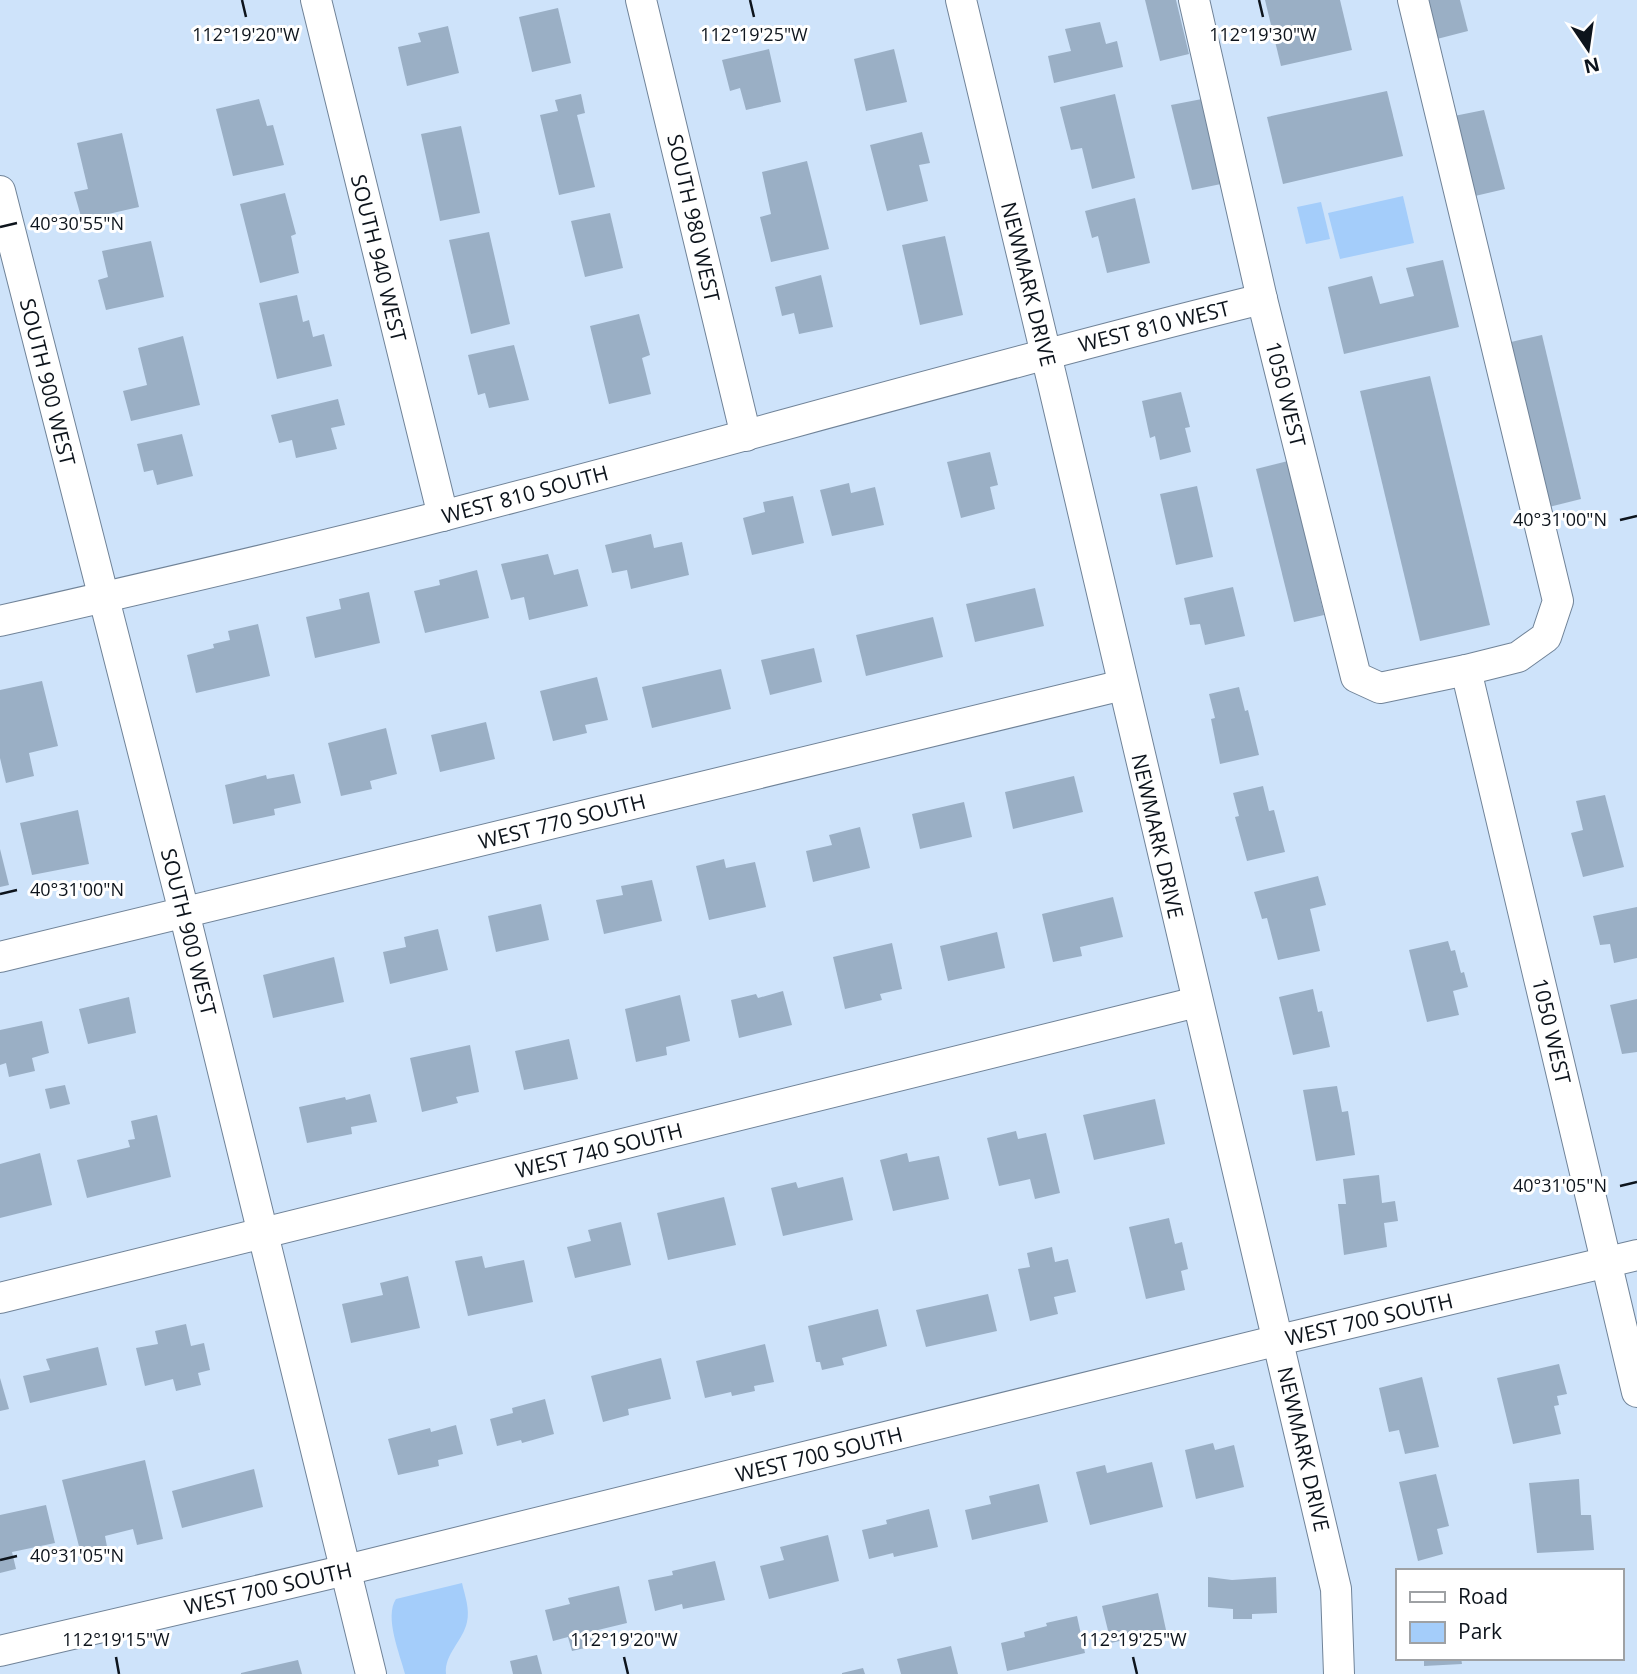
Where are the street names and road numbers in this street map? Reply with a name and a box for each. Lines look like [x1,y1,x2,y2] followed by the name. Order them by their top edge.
[661,131,727,305] street label: SOUTH 980 WEST
[345,172,413,345] street label: SOUTH 940 WEST
[995,199,1063,369] street label: NEWMARK DRIVE
[1075,294,1233,358] street label: WEST 810 WEST
[14,296,82,469] street label: SOUTH 900 WEST
[1259,338,1313,450] street label: 1050 WEST
[439,458,611,530] street label: WEST 810 SOUTH
[1125,751,1191,921] street label: NEWMARK DRIVE
[476,787,648,855] street label: WEST 770 SOUTH
[155,846,223,1019] street label: SOUTH 900 WEST
[1526,975,1578,1087] street label: 1050 WEST
[513,1116,685,1184] street label: WEST 740 SOUTH
[1282,1286,1456,1352] street label: WEST 700 SOUTH
[1271,1364,1337,1534] street label: NEWMARK DRIVE
[733,1420,905,1488] street label: WEST 700 SOUTH
[181,1555,355,1621] street label: WEST 700 SOUTH

